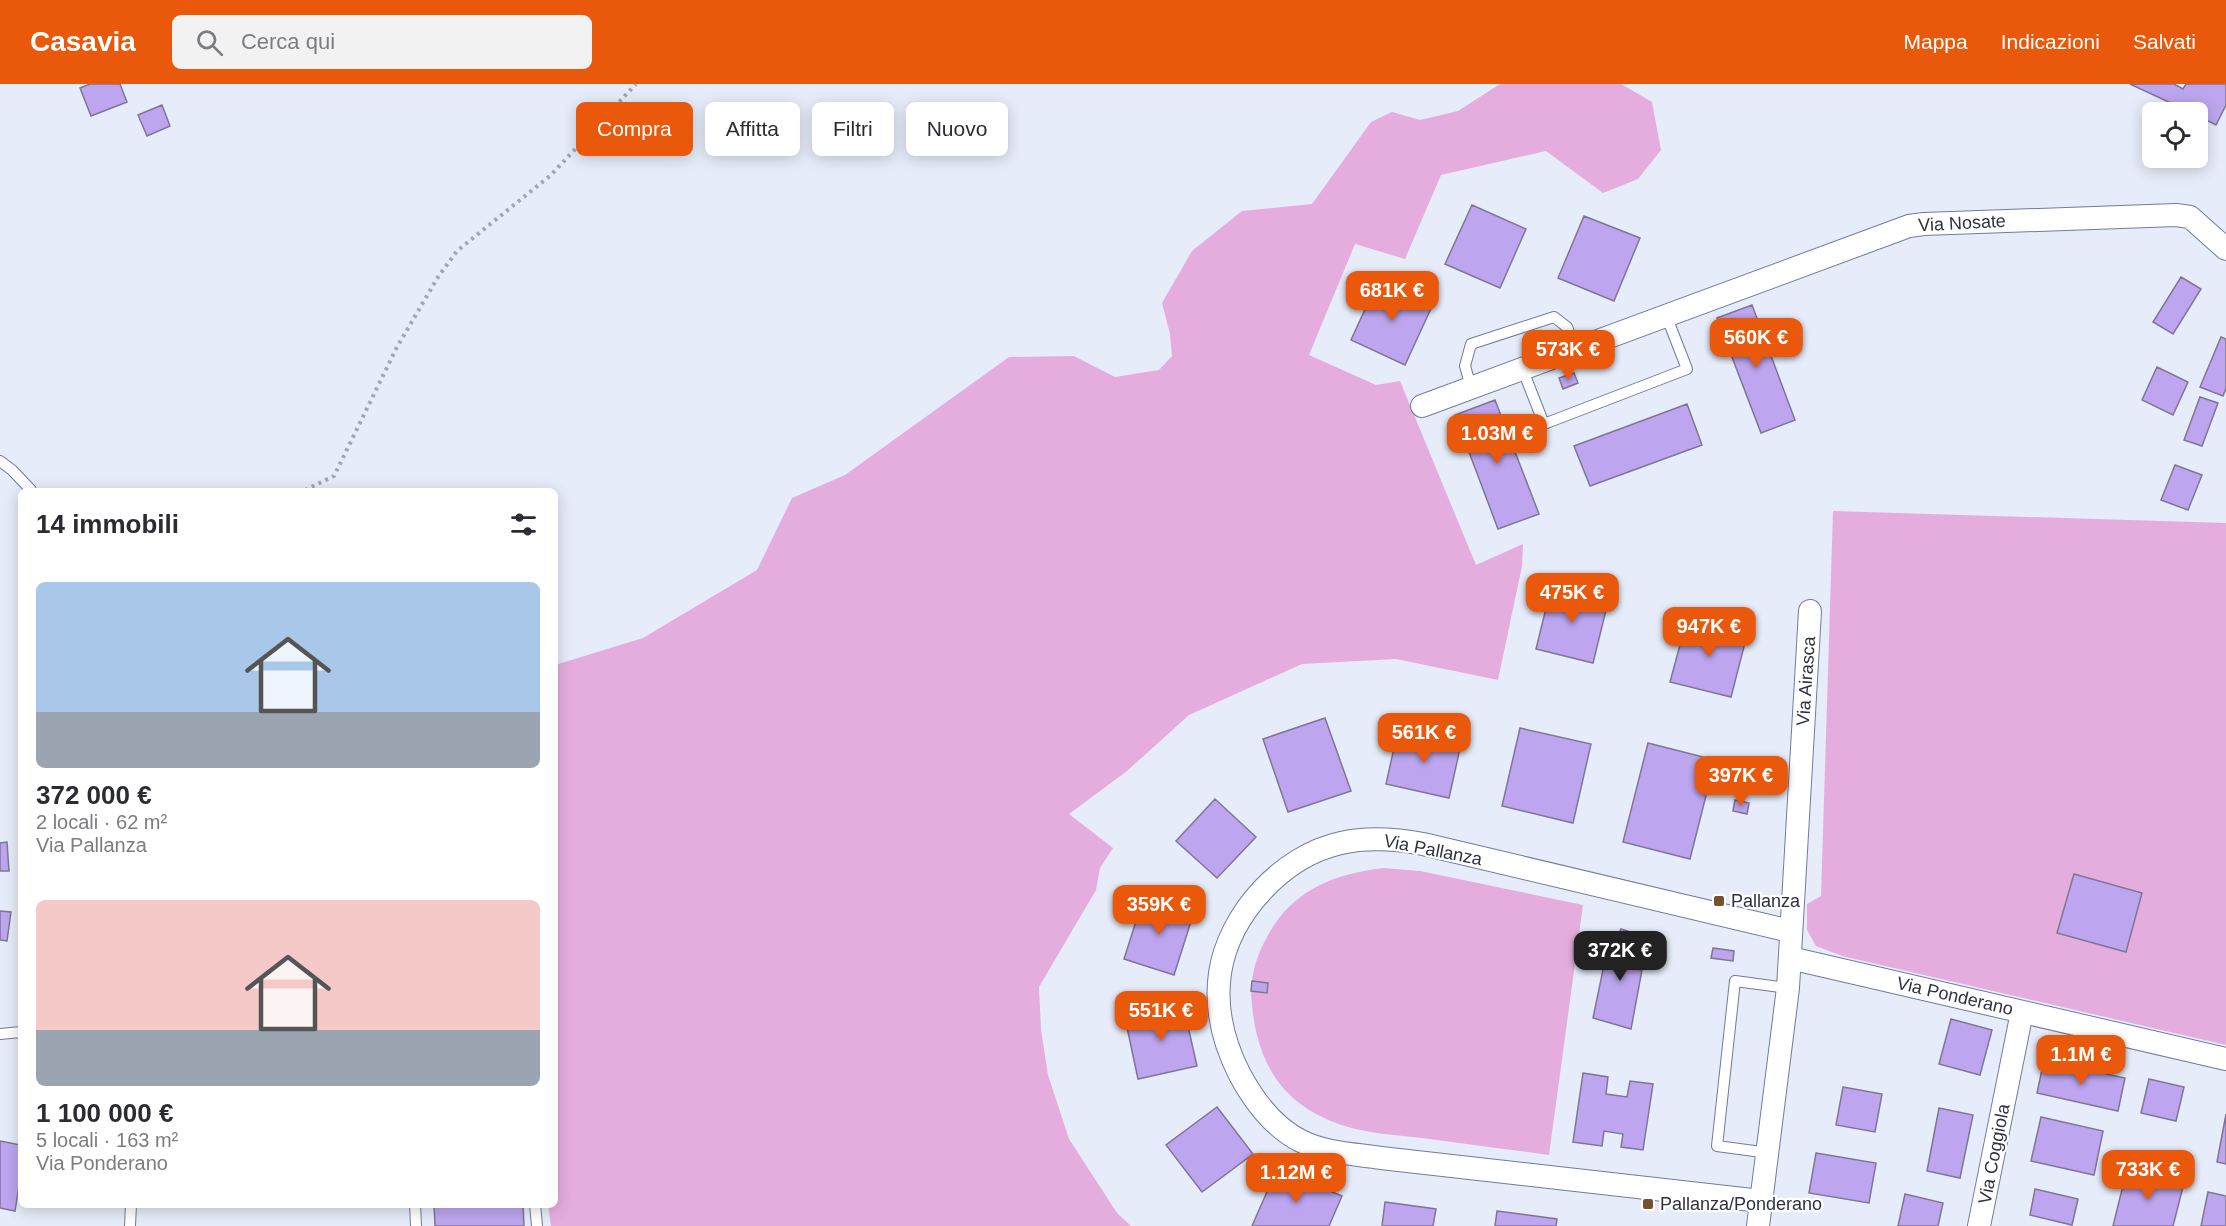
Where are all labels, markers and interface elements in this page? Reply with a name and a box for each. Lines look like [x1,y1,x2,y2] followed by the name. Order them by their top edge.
[172,15,592,69] search box
[30,26,136,57] text: Casavia
[193,26,226,59] icon: search
[241,29,335,54] text: Cerca qui
[1904,30,1968,53] text: Mappa
[2001,30,2100,53] text: Indicazioni
[2133,30,2196,53] text: Salvati
[576,102,693,156] chip: Compra
[705,102,800,156] chip: Affitta
[812,102,894,156] chip: Filtri
[906,102,1008,156] chip: Nuovo
[2142,102,2208,168] map controls
[2142,102,2208,168] button: locate
[1918,211,2006,235] street label: Via Nosate
[1343,271,1441,322] pin: 681K €
[1360,279,1424,301] text: 681K €
[1707,318,1805,369] pin: 560K €
[1724,326,1788,348] text: 560K €
[1519,330,1617,381] pin: 573K €
[1536,338,1600,360] text: 573K €
[1442,414,1552,465] pin: 1.03M €
[1461,422,1533,444] text: 1.03M €
[507,508,540,541] icon: filters
[36,509,179,539] text: 14 immobili
[1523,573,1621,624] pin: 475K €
[1540,581,1604,603] text: 475K €
[1660,607,1758,658] pin: 947K €
[1677,615,1741,637] text: 947K €
[234,621,342,729] icon: home
[1793,635,1819,726] street label: Via Airasca
[1375,713,1473,764] pin: 561K €
[1392,721,1456,743] text: 561K €
[1692,756,1790,807] pin: 397K €
[1709,764,1773,786] text: 397K €
[36,780,152,810] text: 372 000 €
[36,811,167,833] text: 2 locali · 62 m²
[1382,831,1485,870] street label: Via Pallanza
[36,834,147,856] text: Via Pallanza
[1110,885,1208,936] pin: 359K €
[1731,891,1801,911] place label: Pallanza
[1127,893,1191,915] text: 359K €
[1712,894,1726,908] marker: Pallanza
[1571,931,1669,982] pin: 372K €
[234,939,342,1047] icon: home
[1588,939,1652,961] text: 372K €
[1895,973,2015,1019] street label: Via Ponderano
[1112,991,1210,1042] pin: 551K €
[1129,999,1193,1021] text: 551K €
[2032,1035,2130,1086] pin: 1.1M €
[2050,1043,2112,1065] text: 1.1M €
[36,1098,173,1128] text: 1 100 000 €
[1974,1101,2014,1206] street label: Via Coggiola
[36,1129,178,1151] text: 5 locali · 163 m²
[2099,1150,2197,1201] pin: 733K €
[36,1152,168,1174] text: Via Ponderano
[1241,1153,1351,1204] pin: 1.12M €
[2116,1158,2180,1180] text: 733K €
[1260,1161,1332,1183] text: 1.12M €
[1660,1194,1822,1214] place label: Pallanza/Ponderano
[1641,1197,1655,1211] marker: Pallanza/Ponderano

